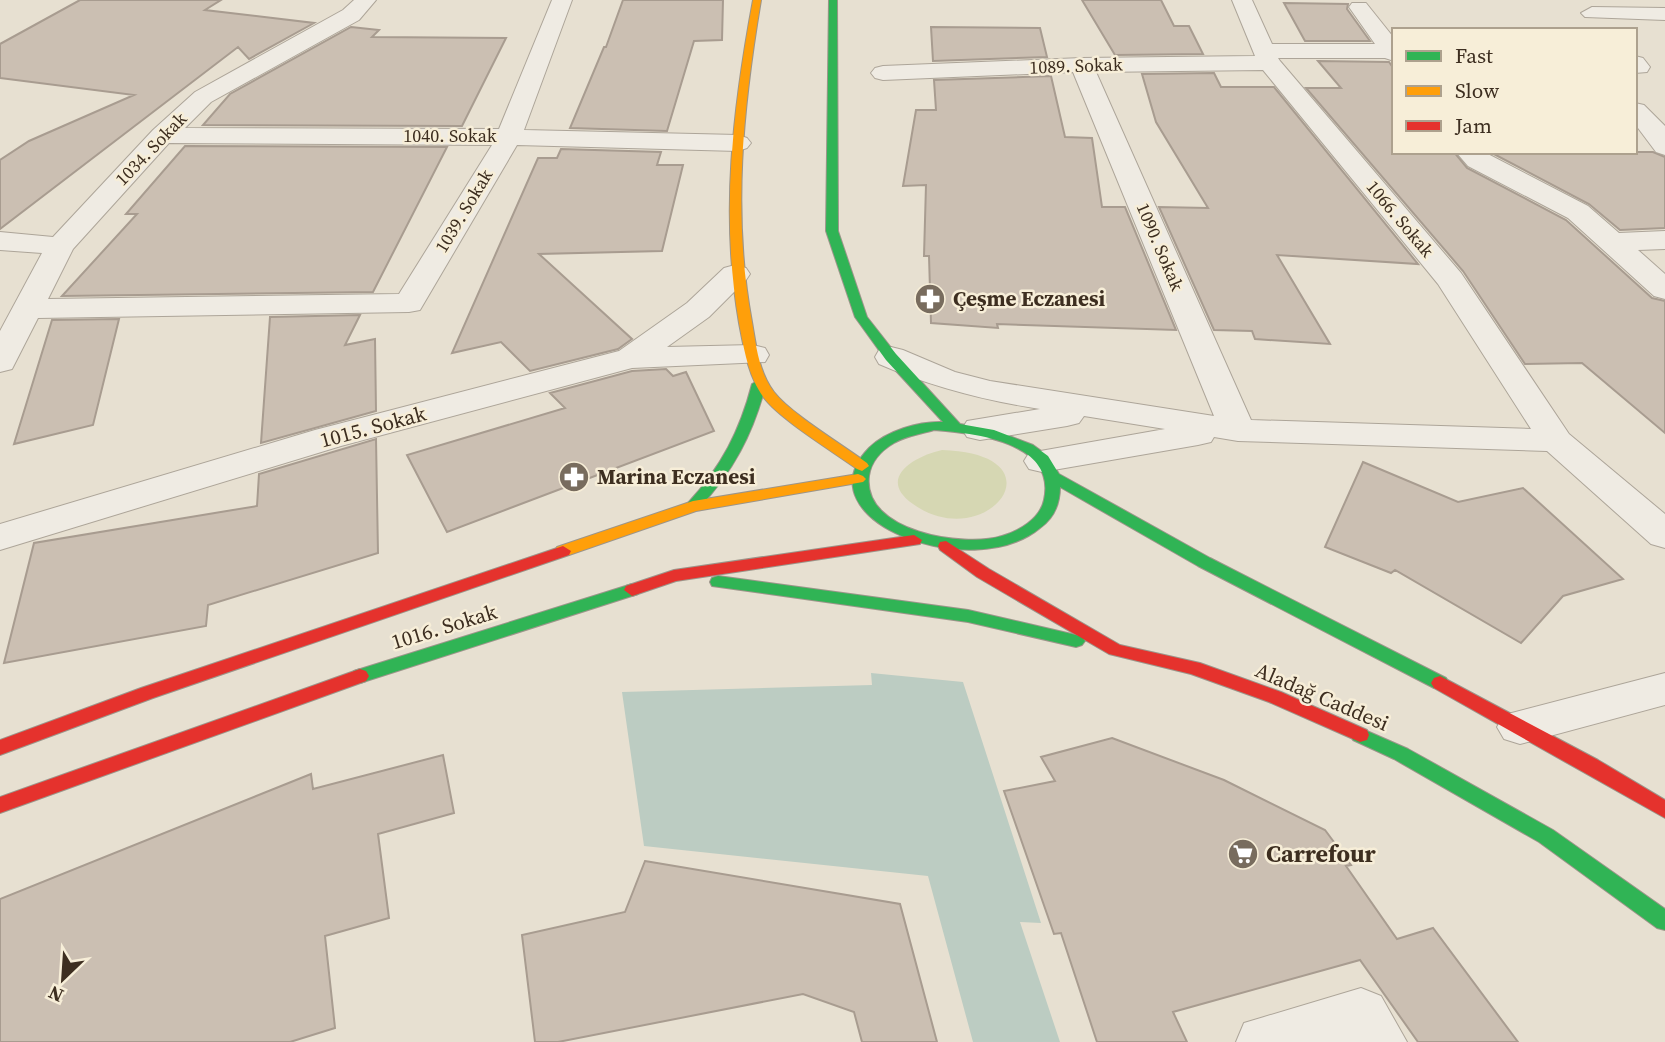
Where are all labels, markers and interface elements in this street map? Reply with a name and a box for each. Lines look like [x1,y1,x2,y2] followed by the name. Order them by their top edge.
[1392,28,1637,154] legend
[1455,41,1493,70] text: Fast
[1029,51,1123,80] street label: 1089. Sokak
[1455,76,1499,105] text: Slow
[109,106,192,191] street label: 1034. Sokak
[1454,111,1492,140] text: Jam
[403,123,497,148] street label: 1040. Sokak
[429,164,498,257] street label: 1039. Sokak
[1361,175,1440,263] street label: 1066. Sokak
[1131,199,1190,295] street label: 1090. Sokak
[913,282,947,316] pharmacy icon: Çeşme Eczanesi
[953,284,1105,313] place label: Çeşme Eczanesi
[317,398,430,455] street label: 1015. Sokak
[557,460,591,494] pharmacy icon: Marina Eczanesi
[597,462,756,491] place label: Marina Eczanesi
[388,597,501,656] street label: 1016. Sokak
[1251,655,1393,738] street label: Aladağ Caddesi
[1226,837,1260,871] supermarket icon: Carrefour
[1266,837,1376,870] place label: Carrefour
[28,944,98,1014] north arrow
[44,980,68,1009] text: N

